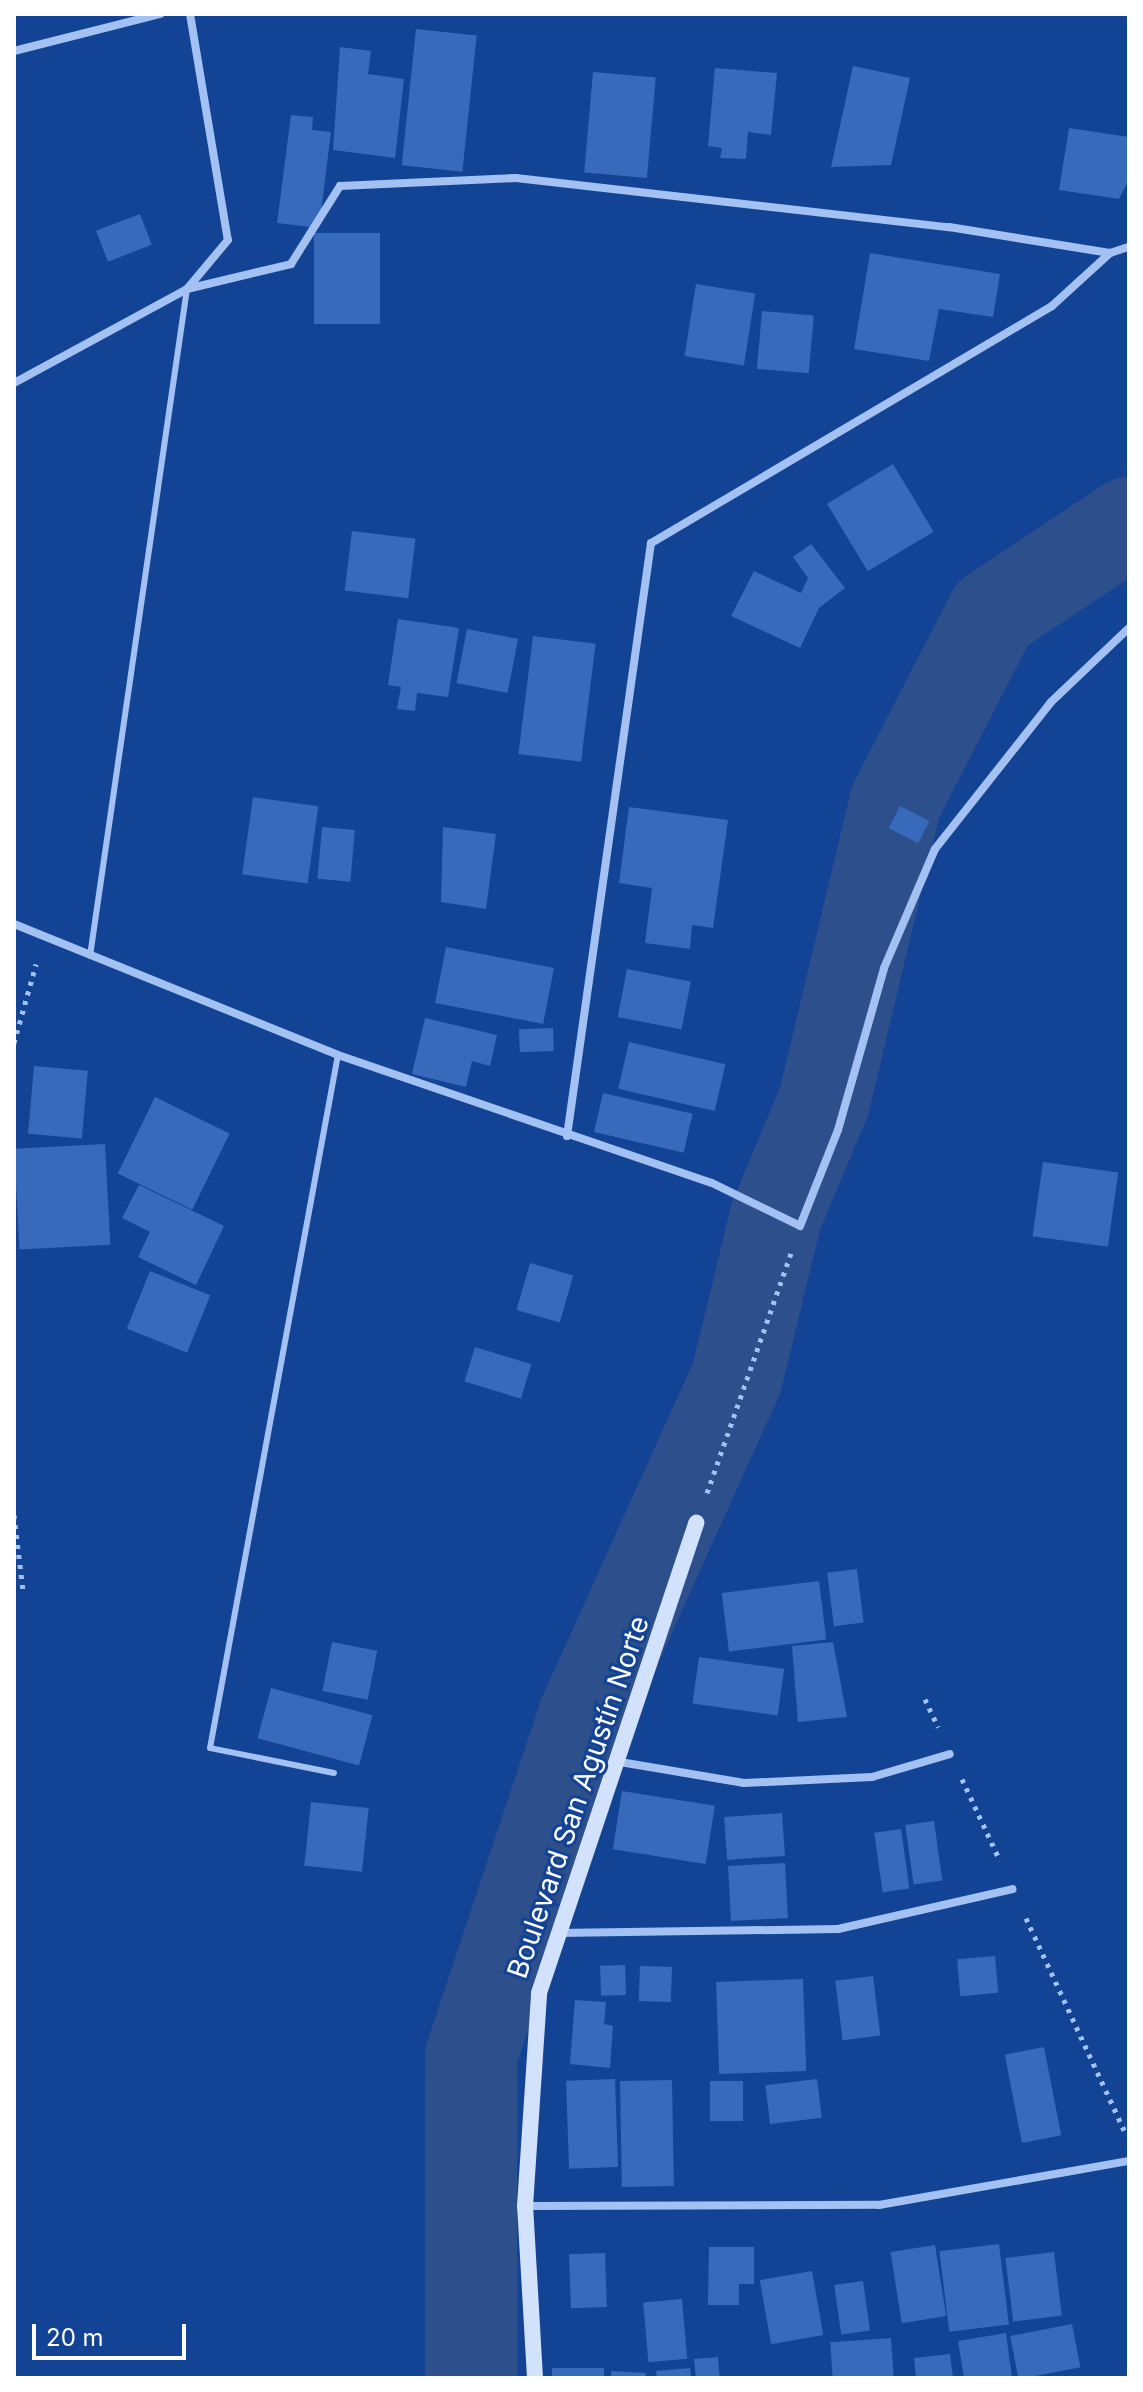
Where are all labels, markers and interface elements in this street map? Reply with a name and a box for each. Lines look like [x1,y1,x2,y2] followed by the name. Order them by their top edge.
[500,1611,656,1983] street label: Boulevard San Agustín Norte
[36,2308,190,2358] scale bar
[46,2323,104,2352] text: 20 m

